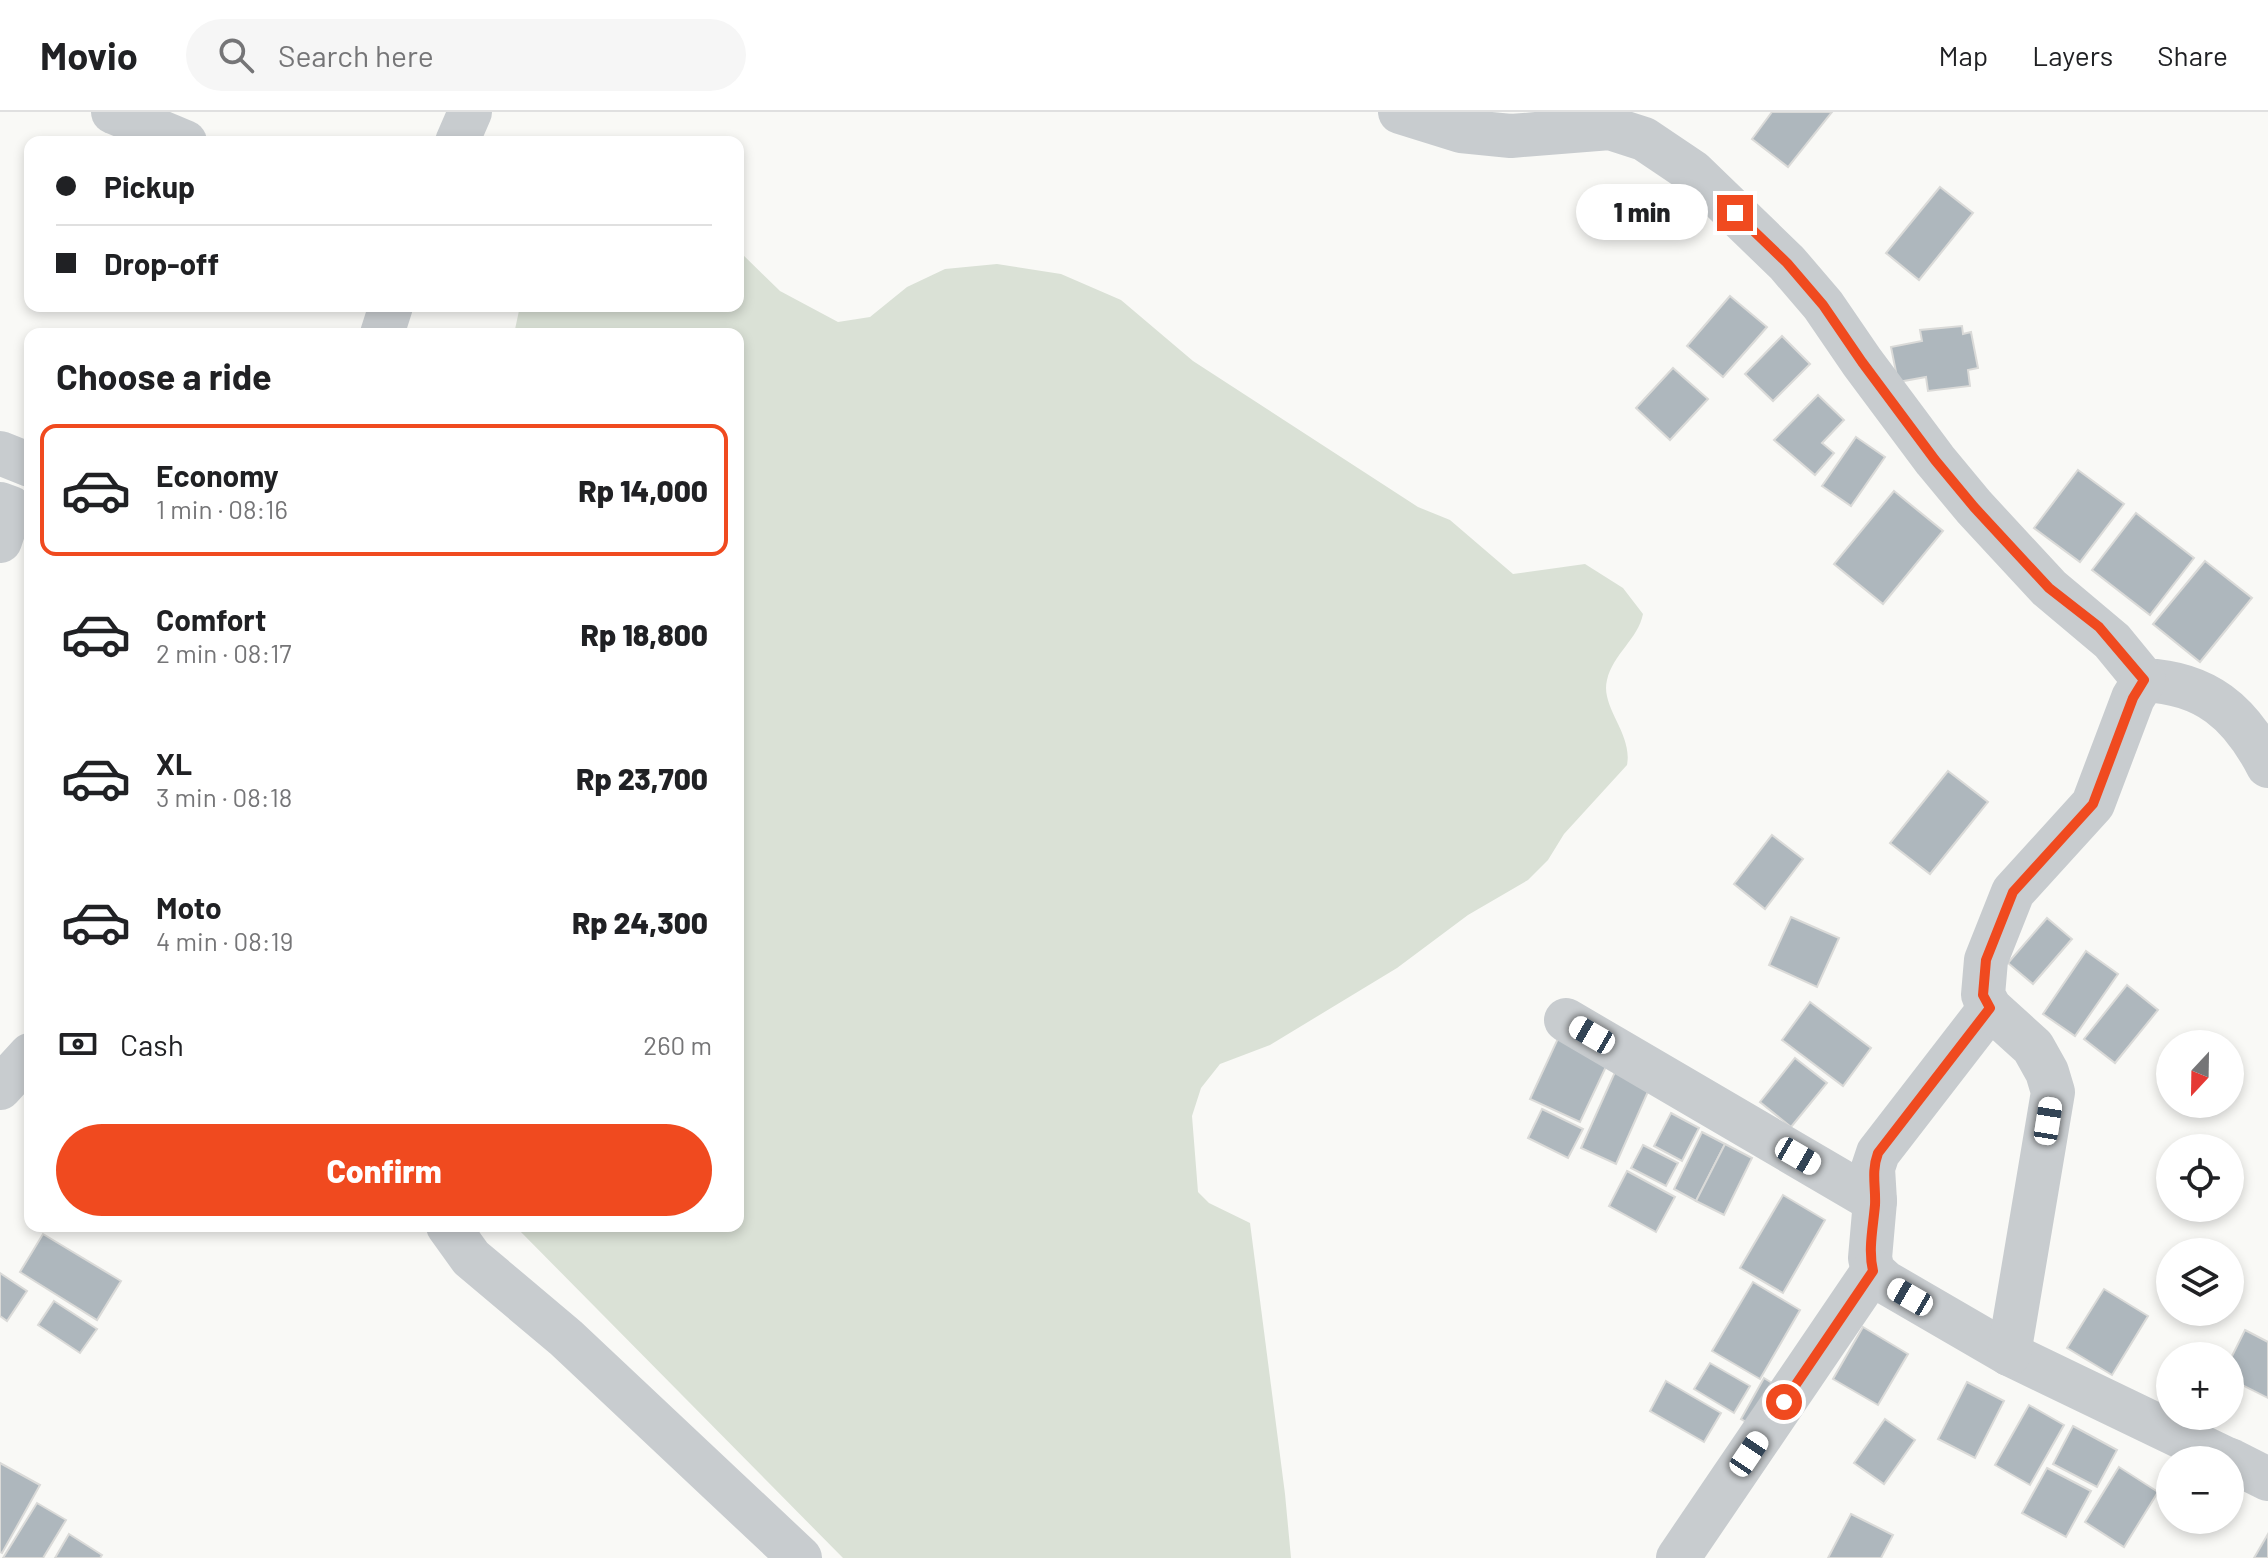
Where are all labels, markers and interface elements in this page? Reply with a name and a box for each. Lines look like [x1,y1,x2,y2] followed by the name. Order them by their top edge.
[186,19,746,91] search box
[40,32,138,78] text: Movio
[214,33,258,77] icon: search
[278,37,434,73] text: Search here
[1938,38,1988,72] text: Map
[2032,38,2113,72] text: Layers
[2157,38,2228,72] text: Share
[104,168,195,204] text: Pickup
[1575,185,1707,241] callout: 1 min
[1717,195,1753,231] route end
[1613,196,1671,227] text: 1 min
[104,245,219,281] text: Drop-off
[56,354,272,397] text: Choose a ride
[60,454,132,526] icon: car
[156,457,279,493] text: Economy
[578,472,708,508] text: Rp 14,000
[156,493,288,524] text: 1 min · 08:16
[60,598,132,670] icon: car
[156,601,266,637] text: Comfort
[581,616,708,652] text: Rp 18,800
[156,637,292,668] text: 2 min · 08:17
[60,742,132,814] icon: car
[156,745,192,781] text: XL
[576,760,708,796] text: Rp 23,700
[156,781,292,812] text: 3 min · 08:18
[60,886,132,958] icon: car
[156,889,222,925] text: Moto
[572,904,708,940] text: Rp 24,300
[156,925,293,956] text: 4 min · 08:19
[1565,1013,1619,1057] car
[56,1022,100,1066] icon: cash
[120,1026,184,1062] text: Cash
[643,1029,712,1060] text: 260 m
[2156,1030,2244,1118] north arrow
[2156,1030,2244,1534] map controls
[2032,1095,2064,1147] car
[56,1124,712,1216] button: Confirm
[1771,1134,1825,1178] car
[2156,1134,2244,1222] button: locate
[2156,1238,2244,1326] button: layers
[1883,1275,1937,1319] car
[2156,1342,2244,1430] button: +
[1766,1384,1802,1420] route start
[1726,1427,1772,1481] car
[2156,1446,2244,1534] button: −

